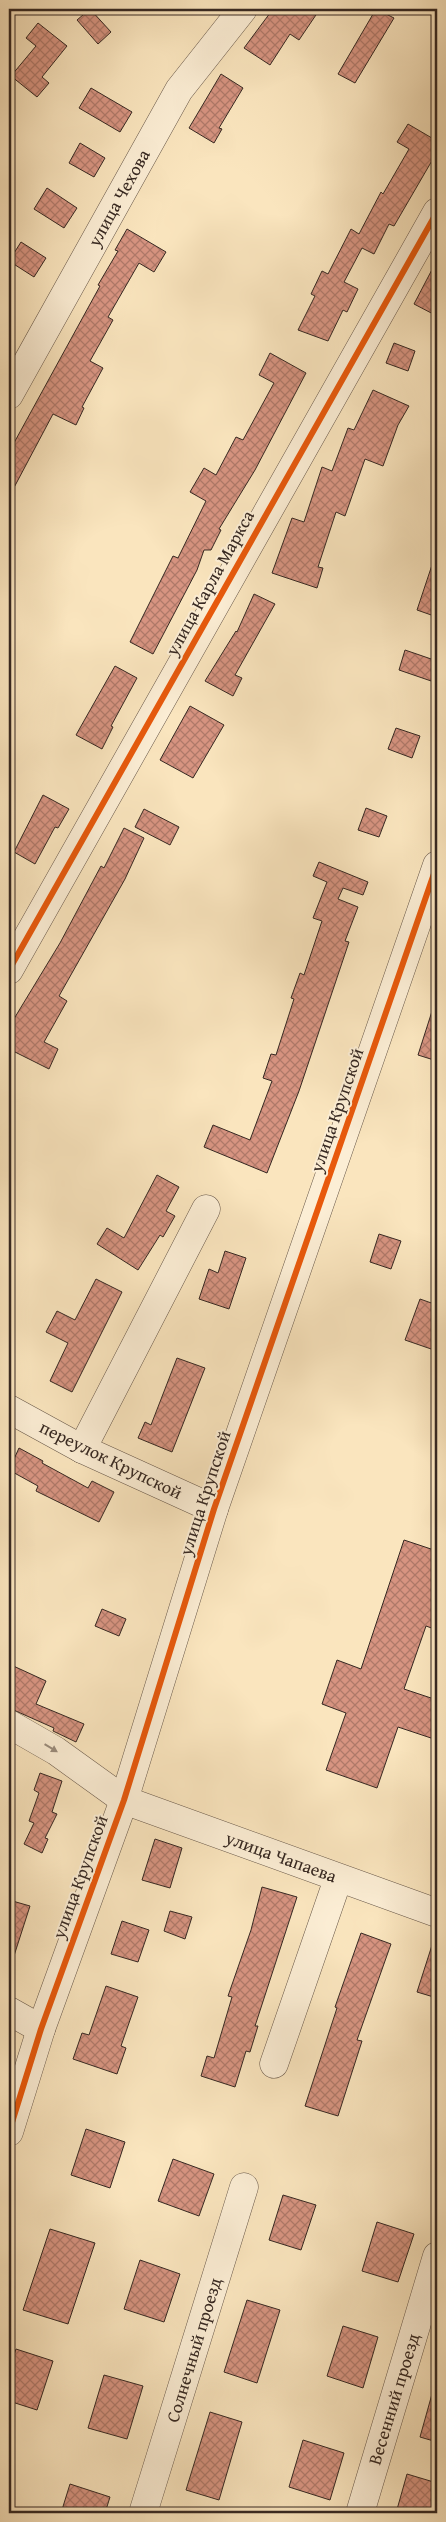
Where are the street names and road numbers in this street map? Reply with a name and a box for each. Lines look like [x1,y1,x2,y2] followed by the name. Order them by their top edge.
[80,144,157,252] street label: улица Чехова
[158,505,261,661] street label: улица Карла Маркса
[302,1044,371,1177] street label: улица Крупской
[35,1413,187,1506] street label: переулок Крупской
[171,1427,238,1560] street label: улица Крупской
[44,1811,115,1943] street label: улица Крупской
[221,1824,341,1889] street label: улица Чапаева
[159,2274,228,2426] street label: Солнечный проезд
[361,2329,426,2468] street label: Весенний проезд

